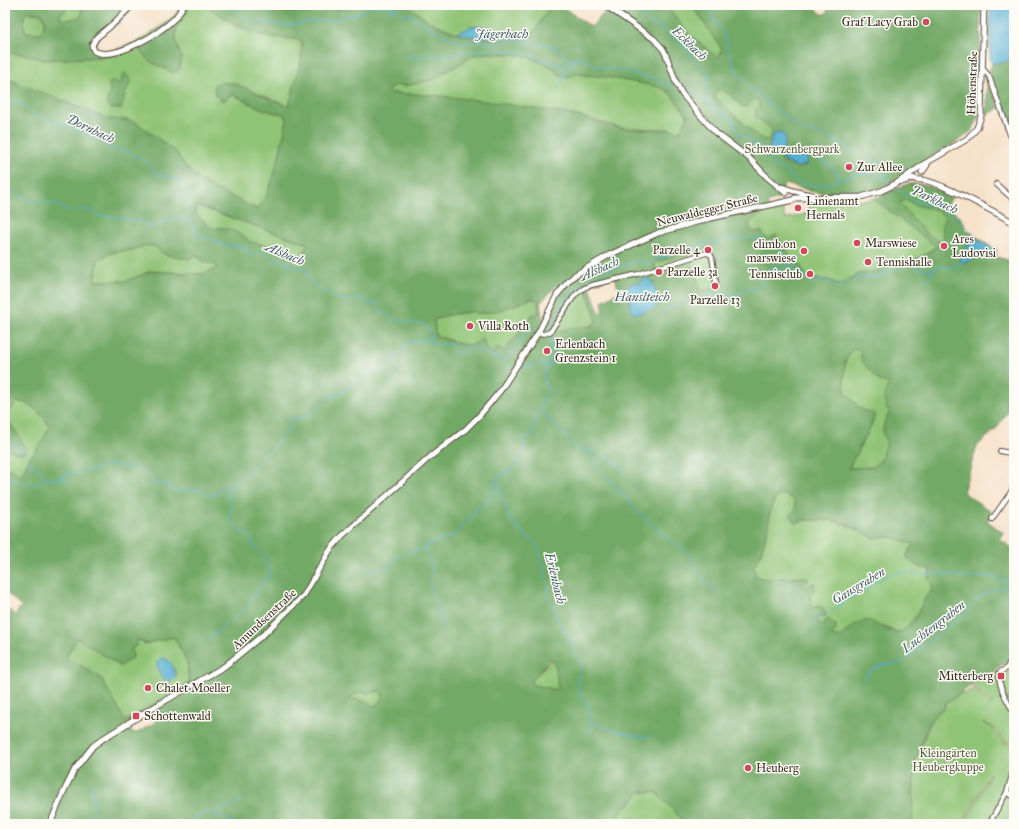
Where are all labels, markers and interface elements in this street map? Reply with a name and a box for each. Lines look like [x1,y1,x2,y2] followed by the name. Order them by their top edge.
[842,15,918,29] place label: Graf Lacy Grab
[921,17,931,27] marker: Graf Lacy Grab
[668,22,711,65] water label: Eckbach
[475,26,529,42] water label: Jägerbach
[964,51,980,115] street label: Höhenstraße
[64,111,118,147] water label: Dornbach
[745,142,840,157] park label: Schwarzenbergpark
[857,160,903,174] place label: Zur Allee
[844,162,854,172] marker: Zur Allee
[909,182,961,218] water label: Parkbach
[655,191,759,230] street label: Neuwaldegger Straße
[806,194,859,222] place label: Linienamt Hernals
[793,203,803,213] marker: Linienamt Hernals
[951,232,997,260] place label: Ares Ludovisi
[865,236,917,250] place label: Marswiese
[746,237,797,265] place label: climb.on marswiese
[261,238,307,270] water label: Alsbach
[852,238,862,248] marker: Marswiese
[939,241,949,251] marker: Ares Ludovisi
[653,243,700,257] place label: Parzelle 4
[703,245,713,255] marker: Parzelle 4
[799,246,809,256] marker: climb.on marswiese
[576,253,622,285] water label: Alsbach
[876,255,932,269] place label: Tennishalle
[863,257,873,267] marker: Tennishalle
[667,265,719,279] place label: Parzelle 3a
[654,267,664,277] marker: Parzelle 3a
[749,267,802,281] place label: Tennisclub
[805,269,815,279] marker: Tennisclub
[710,281,720,291] marker: Parzelle 13
[613,289,670,305] water label: Hanslteich
[690,293,740,307] place label: Parzelle 13
[477,319,530,333] place label: Villa Roth
[465,321,475,331] marker: Villa Roth
[555,337,616,365] place label: Erlenbach Grenzstein 1
[542,346,552,356] marker: Erlenbach Grenzstein 1
[541,550,569,606] water label: Erlenbach
[829,564,888,608] water label: Gausgraben
[228,586,299,653] street label: Amundsenstraße
[898,597,969,657] water label: Luchtengraben
[938,669,993,684] place label: Mitterberg
[996,671,1006,681] marker: Mitterberg
[156,681,231,695] place label: Chalet Moeller
[143,683,153,693] marker: Chalet Moeller
[144,709,211,723] place label: Schottenwald
[131,711,141,721] marker: Schottenwald
[912,746,984,775] park label: Kleingärten Heubergkuppe
[756,761,799,776] place label: Heuberg
[743,763,753,773] marker: Heuberg

